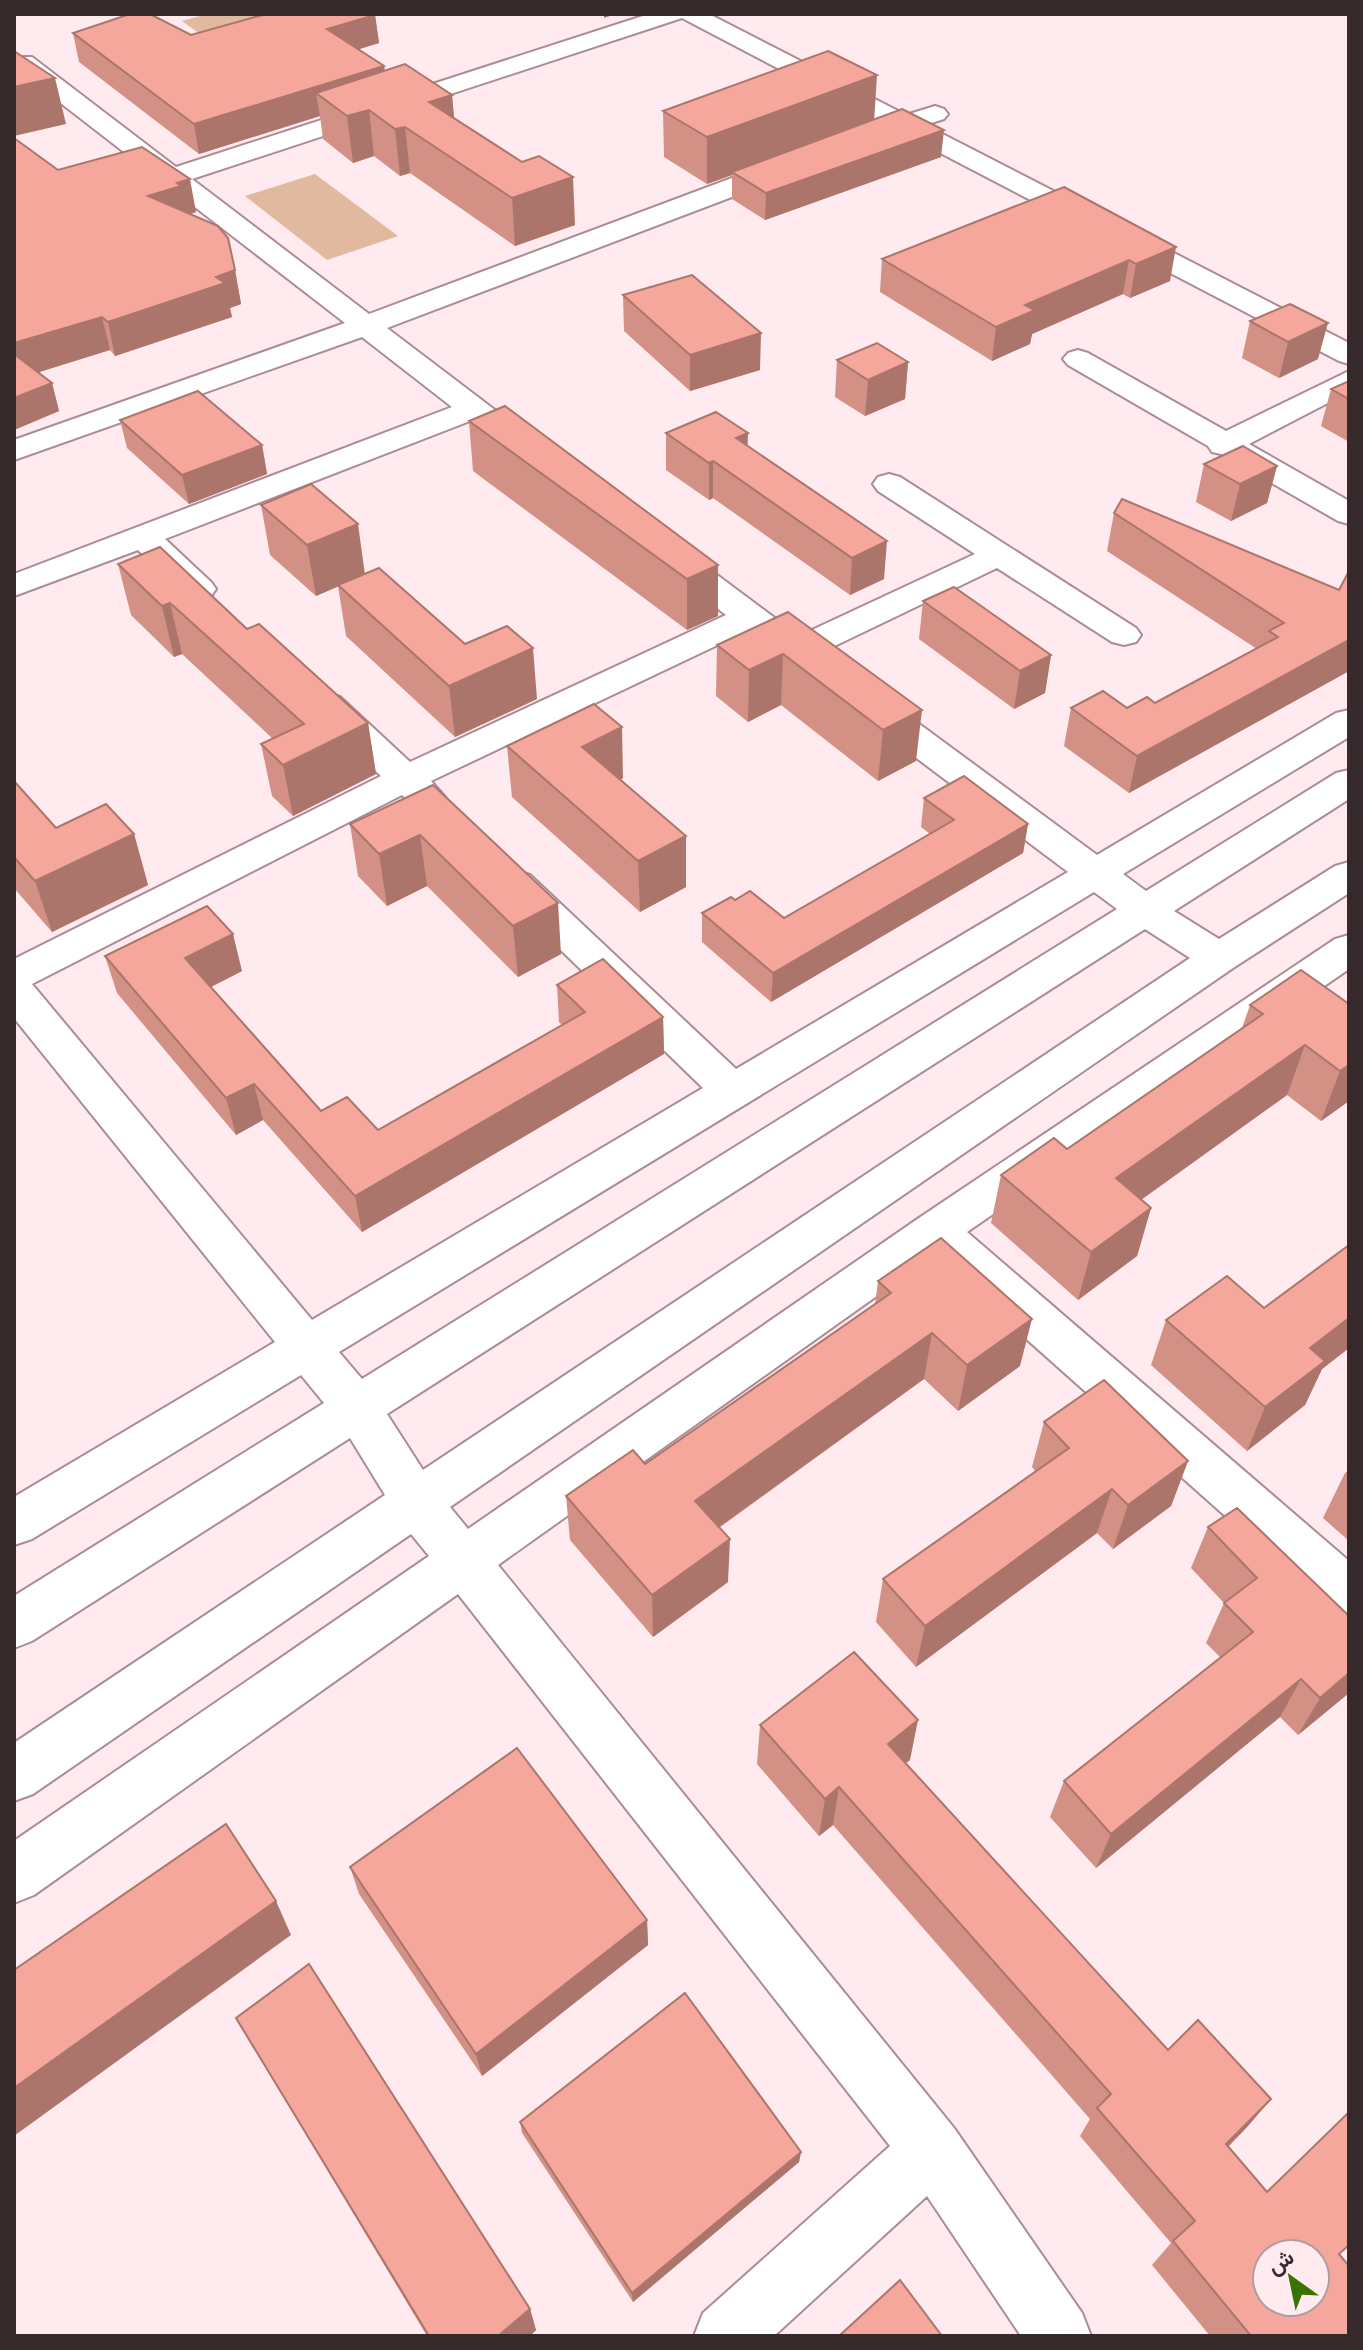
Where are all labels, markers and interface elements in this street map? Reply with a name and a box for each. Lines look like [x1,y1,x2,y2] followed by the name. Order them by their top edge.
[1251,2238,1331,2318] north arrow
[1262,2244,1299,2281] text: ش

